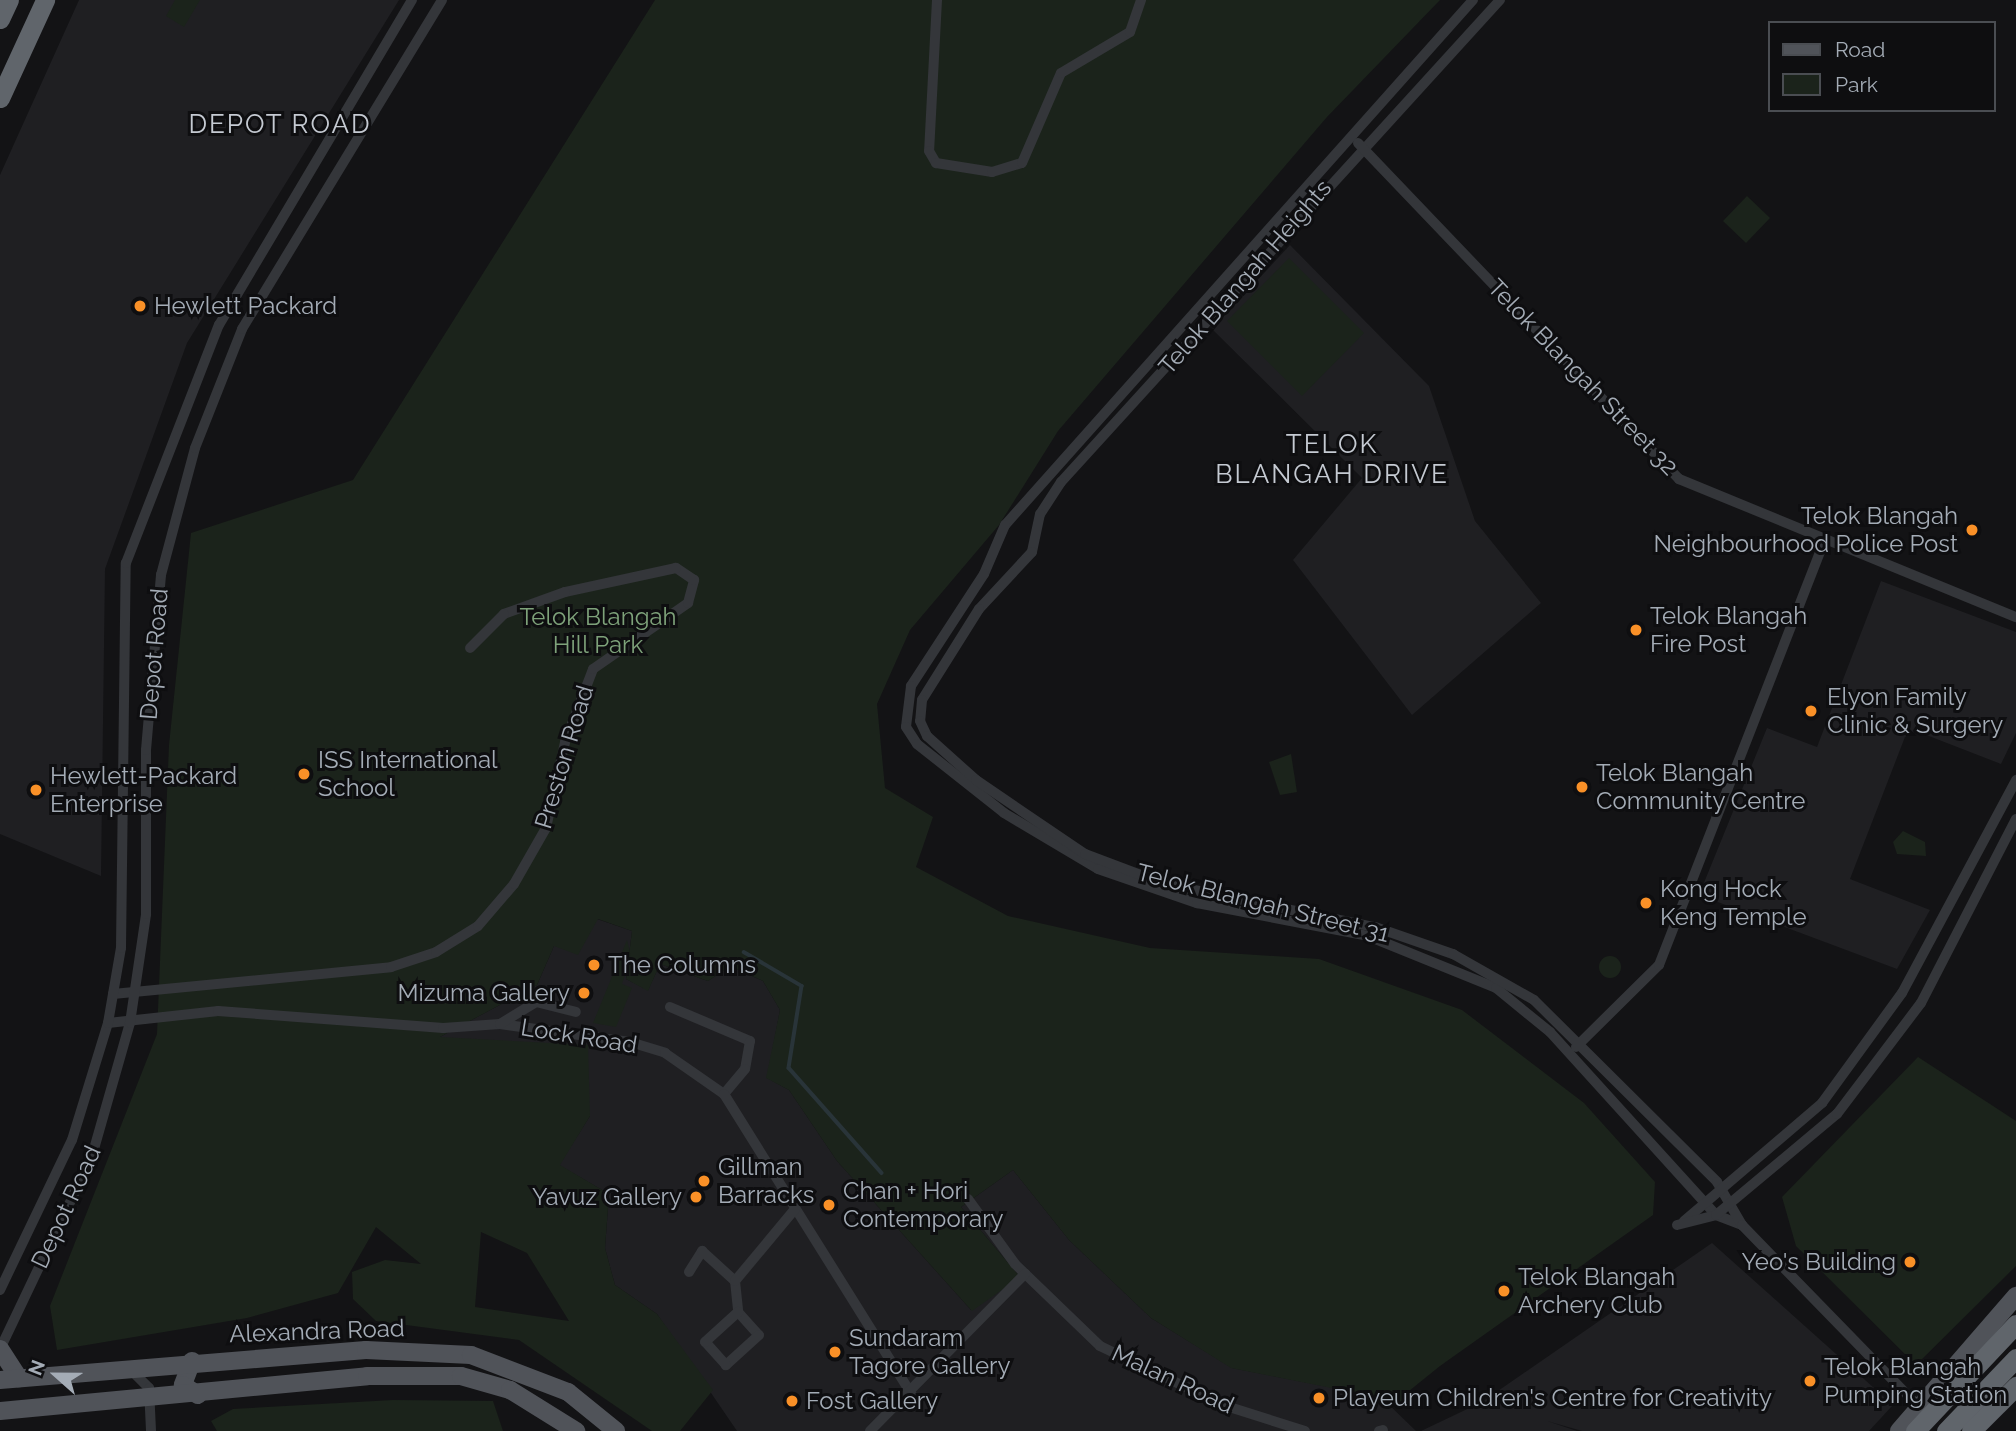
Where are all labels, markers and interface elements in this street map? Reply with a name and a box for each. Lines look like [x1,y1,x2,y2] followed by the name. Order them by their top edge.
[1768,21,1995,112] legend
[1835,37,1885,62] text: Road
[1835,72,1878,97] text: Park
[189,109,371,141] district label: DEPOT ROAD
[1153,174,1337,380] street label: Telok Blangah Heights
[1482,273,1684,481] street label: Telok Blangah Street 32
[154,292,337,320] place label: Hewlett Packard
[132,298,148,314] marker: Hewlett Packard
[1217,429,1447,490] district label: TELOK BLANGAH DRIVE
[1654,502,1958,558] place label: Telok Blangah Neighbourhood Police Post
[1964,522,1980,538] marker: Telok Blangah Neighbourhood Police Post
[134,587,174,721] street label: Depot Road
[1650,602,1807,658] place label: Telok Blangah Fire Post
[519,603,677,659] park label: Telok Blangah Hill Park
[1628,622,1644,638] marker: Telok Blangah Fire Post
[529,682,599,832] street label: Preston Road
[1827,683,2003,739] place label: Elyon Family Clinic & Surgery
[1801,701,1821,721] marker: Elyon Family Clinic & Surgery
[318,746,498,802] place label: ISS International School
[1596,759,1806,815] place label: Telok Blangah Community Centre
[50,762,237,818] place label: Hewlett-Packard Enterprise
[296,766,312,782] marker: ISS International School
[1574,779,1590,795] marker: Telok Blangah Community Centre
[28,782,44,798] marker: Hewlett-Packard Enterprise
[1134,858,1392,948] street label: Telok Blangah Street 31
[1660,875,1807,931] place label: Kong Hock Keng Temple
[1638,895,1654,911] marker: Kong Hock Keng Temple
[608,951,756,979] place label: The Columns
[586,957,602,973] marker: The Columns
[398,979,570,1007] place label: Mizuma Gallery
[576,985,592,1001] marker: Mizuma Gallery
[519,1013,639,1059] street label: Lock Road
[25,1141,107,1273] street label: Depot Road
[718,1153,814,1209] place label: Gillman Barracks
[696,1173,712,1189] marker: Gillman Barracks
[843,1177,1004,1233] place label: Chan + Hori Contemporary
[532,1183,682,1211] place label: Yavuz Gallery
[688,1189,704,1205] marker: Yavuz Gallery
[821,1197,837,1213] marker: Chan + Hori Contemporary
[1741,1248,1896,1276] place label: Yeo's Building
[1902,1254,1918,1270] marker: Yeo's Building
[1518,1263,1675,1319] place label: Telok Blangah Archery Club
[1496,1283,1512,1299] marker: Telok Blangah Archery Club
[229,1314,405,1348] street label: Alexandra Road
[849,1324,1010,1380] place label: Sundaram Tagore Gallery
[1107,1338,1239,1420] street label: Malan Road
[21,1340,91,1410] north arrow
[827,1344,843,1360] marker: Sundaram Tagore Gallery
[1824,1353,2007,1409] place label: Telok Blangah Pumping Station
[24,1357,49,1378] text: N
[1802,1373,1818,1389] marker: Telok Blangah Pumping Station
[1333,1384,1772,1412] place label: Playeum Children's Centre for Creativity
[806,1387,938,1415] place label: Fost Gallery
[1311,1390,1327,1406] marker: Playeum Children's Centre for Creativity
[784,1393,800,1409] marker: Fost Gallery

